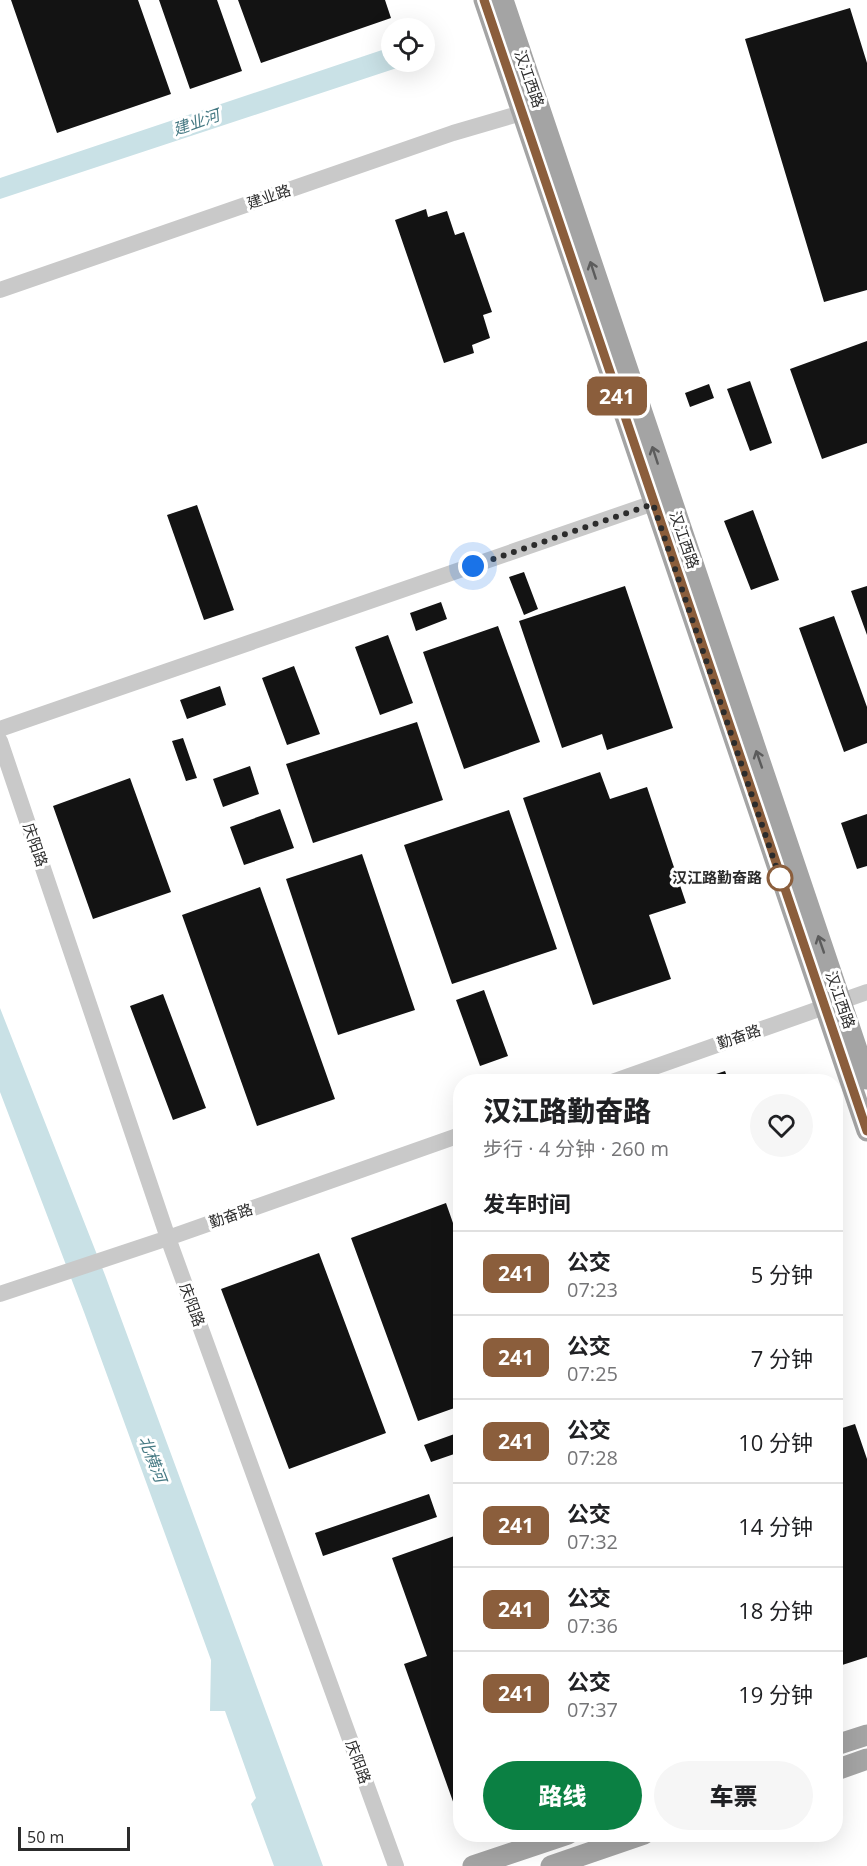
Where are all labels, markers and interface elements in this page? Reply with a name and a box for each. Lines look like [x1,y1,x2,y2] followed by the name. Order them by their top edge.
[381,18,435,72] map controls
[381,18,435,72] button: locate
[511,47,549,110] street label: 汉江西路
[170,103,225,140] water label: 建业河
[244,179,293,213] street label: 建业路
[587,261,598,280] one-way arrow
[582,376,652,416] line badge: 241
[599,382,635,410] text: 241
[649,446,660,465] one-way arrow
[666,508,704,571] street label: 汉江西路
[458,551,488,581] your location
[753,750,764,769] one-way arrow
[19,820,53,869] street label: 庆阳路
[767,865,793,891] marker: 汉江路勤奋路
[672,867,762,887] place label: 汉江路勤奋路
[815,935,826,954] one-way arrow
[822,968,860,1031] street label: 汉江西路
[714,1019,763,1053] street label: 勤奋路
[483,1091,651,1129] text: 汉江路勤奋路
[750,1094,813,1157] button: heart
[483,1135,669,1162] text: 步行 · 4 分钟 · 260 m
[483,1188,571,1218] text: 发车时间
[206,1198,255,1232] street label: 勤奋路
[567,1246,611,1276] text: 公交
[498,1259,534,1287] text: 241
[751,1259,813,1289] text: 5 分钟
[567,1276,618,1303] text: 07:23
[176,1280,210,1329] street label: 庆阳路
[567,1330,611,1360] text: 公交
[498,1343,534,1371] text: 241
[751,1343,813,1373] text: 7 分钟
[567,1360,618,1387] text: 07:25
[567,1414,611,1444] text: 公交
[498,1427,534,1455] text: 241
[738,1427,813,1457] text: 10 分钟
[134,1433,173,1488] water label: 北横河
[567,1444,618,1471] text: 07:28
[567,1498,611,1528] text: 公交
[498,1511,534,1539] text: 241
[738,1511,813,1541] text: 14 分钟
[567,1528,618,1555] text: 07:32
[567,1582,611,1612] text: 公交
[498,1595,534,1623] text: 241
[738,1595,813,1625] text: 18 分钟
[567,1612,618,1639] text: 07:36
[567,1666,611,1696] text: 公交
[498,1679,534,1707] text: 241
[738,1679,813,1709] text: 19 分钟
[567,1696,618,1723] text: 07:37
[342,1737,376,1786] street label: 庆阳路
[483,1761,642,1830] button: 路线
[654,1761,813,1830] button: 车票
[18,1824,130,1852] scale bar
[27,1826,64,1848] text: 50 m

